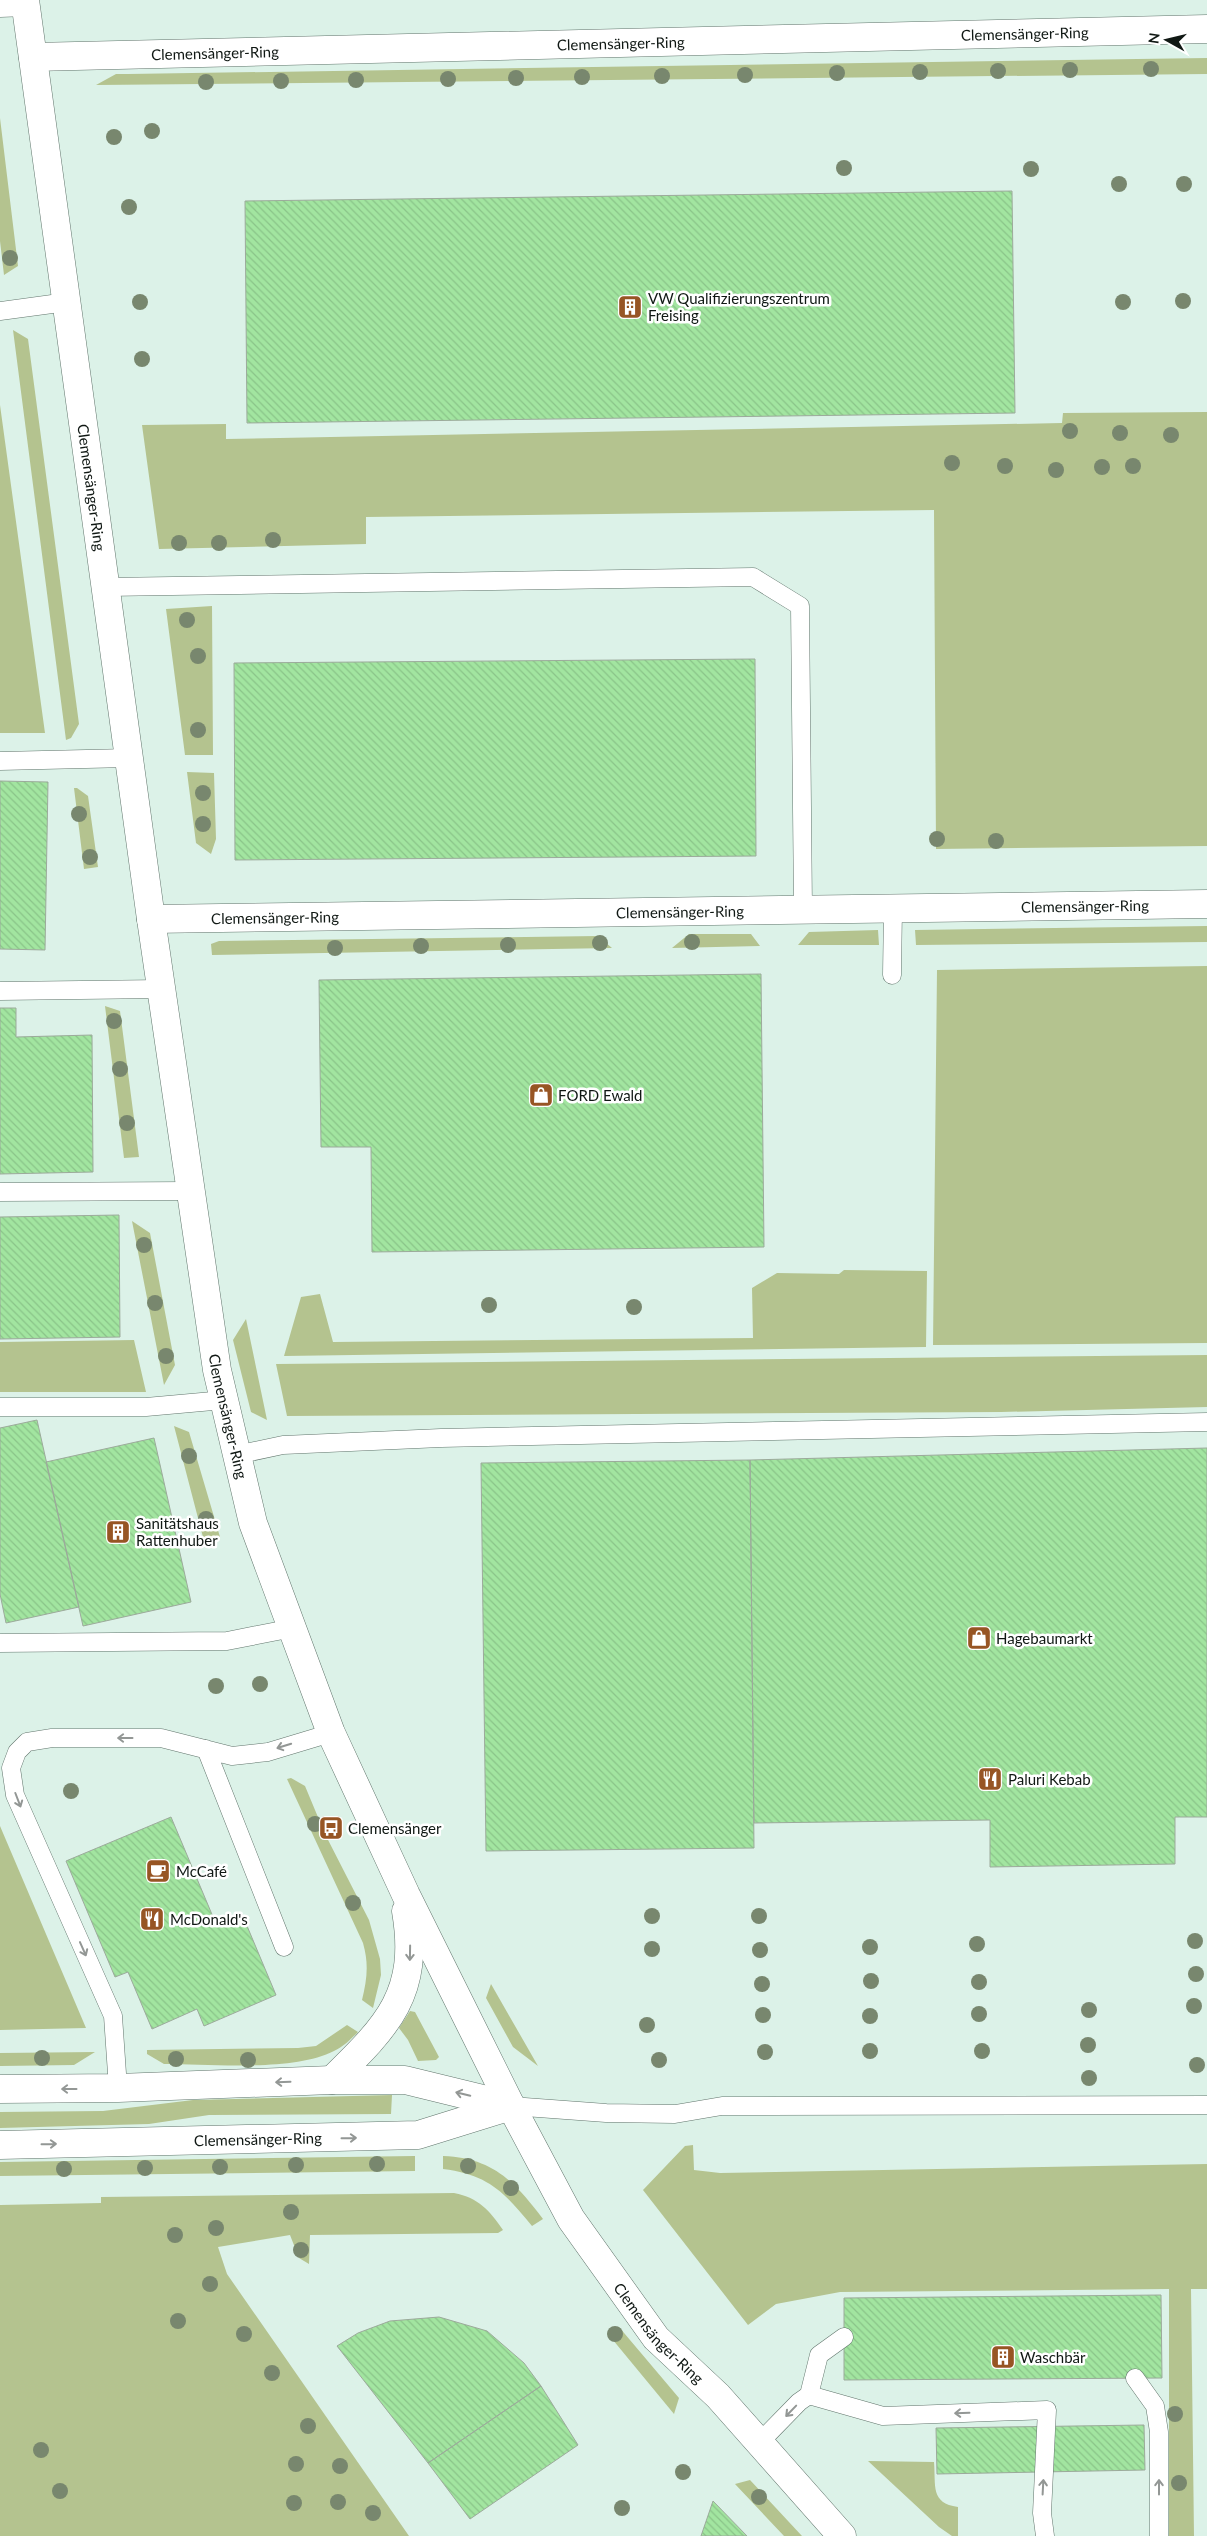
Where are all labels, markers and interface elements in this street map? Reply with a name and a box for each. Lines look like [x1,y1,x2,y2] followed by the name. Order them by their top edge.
[1142,15,1192,65] north arrow
[961,23,1089,44] street label: Clemensänger-Ring
[557,32,685,54] street label: Clemensänger-Ring
[1144,32,1163,45] text: N
[151,42,279,63] street label: Clemensänger-Ring
[648,289,830,324] place label: VW Qualifizierungszentrum Freising
[617,294,643,320] building icon: VW Qualifizierungszentrum Freising
[74,423,109,552] street label: Clemensänger-Ring
[1021,896,1149,916] street label: Clemensänger-Ring
[616,902,744,921] street label: Clemensänger-Ring
[211,907,339,927] street label: Clemensänger-Ring
[528,1082,554,1108] shop icon: FORD Ewald
[558,1086,643,1104] place label: FORD Ewald
[206,1353,251,1481] street label: Clemensänger-Ring
[136,1514,219,1549] place label: Sanitätshaus Rattenhuber
[105,1519,131,1545] building icon: Sanitätshaus Rattenhuber
[966,1625,992,1651] shop icon: Hagebaumarkt
[996,1629,1093,1647] place label: Hagebaumarkt
[118,1733,134,1743] one-way arrow
[277,1742,293,1752] one-way arrow
[977,1766,1003,1792] restaurant icon: Paluri Kebab
[1008,1770,1091,1788] place label: Paluri Kebab
[14,1792,23,1807] one-way arrow
[318,1815,344,1841] bus stop icon: Clemensänger
[348,1819,442,1837] place label: Clemensänger
[145,1858,171,1884] cafe icon: McCafé
[176,1862,227,1880] place label: McCafé
[139,1906,165,1932] restaurant icon: McDonald's
[170,1910,248,1928] place label: McDonald's
[79,1941,89,1956] one-way arrow
[405,1944,415,1960] one-way arrow
[275,2077,291,2086] one-way arrow
[61,2084,78,2094] one-way arrow
[456,2089,472,2098] one-way arrow
[194,2128,322,2149] street label: Clemensänger-Ring
[340,2133,356,2142] one-way arrow
[40,2139,56,2149] one-way arrow
[610,2279,708,2387] street label: Clemensänger-Ring
[990,2344,1016,2370] building icon: Waschbär
[1020,2348,1086,2366] place label: Waschbär
[785,2404,797,2417] one-way arrow
[954,2409,970,2418] one-way arrow
[1039,2480,1048,2496] one-way arrow
[1154,2480,1164,2496] one-way arrow

